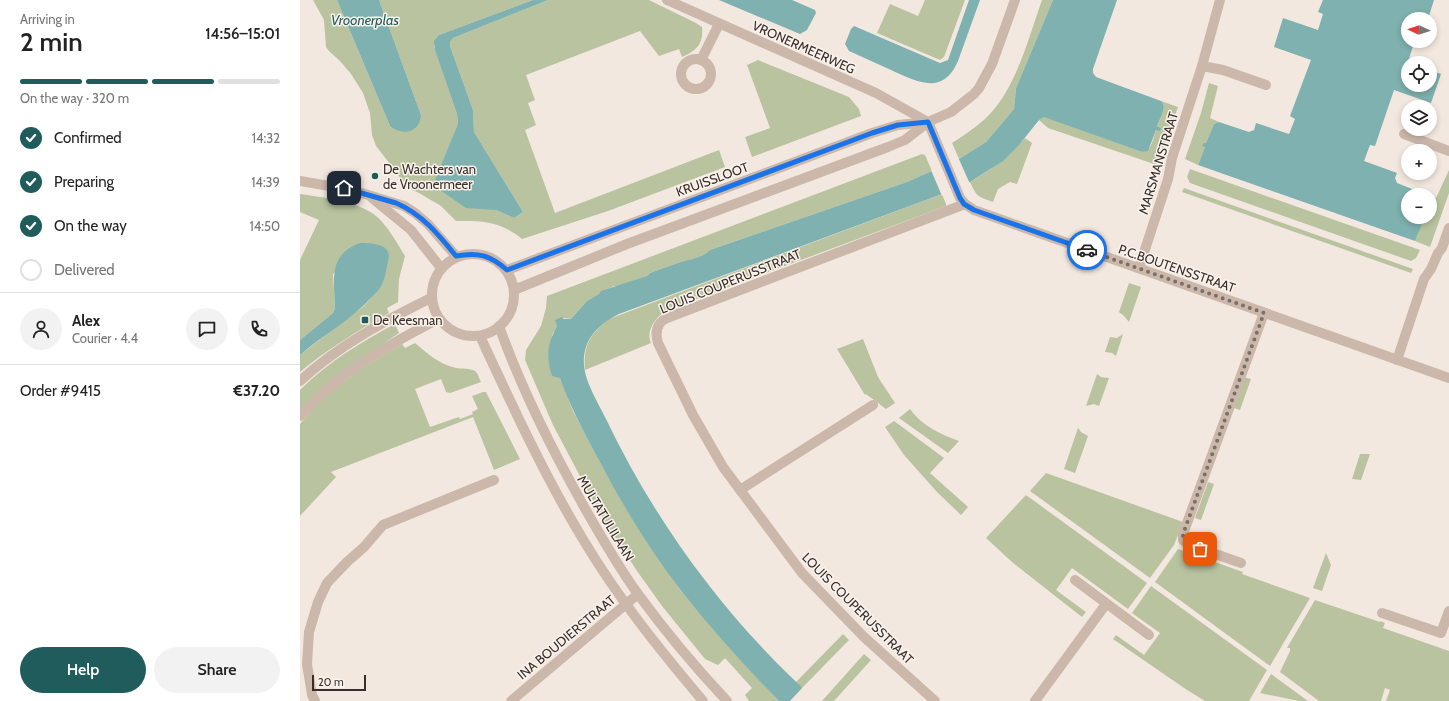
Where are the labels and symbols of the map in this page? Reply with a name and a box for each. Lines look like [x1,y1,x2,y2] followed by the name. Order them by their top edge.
[331,11,400,29] water label: Vroonerplas
[1401,12,1437,48] north arrow
[750,17,858,77] street label: VRONERMEERWEG
[1135,110,1181,216] street label: MARSMANSTRAAT
[674,158,750,200] street label: KRUISSLOOT
[383,161,476,192] place label: De Wachters van de Vroonermeer
[327,171,361,205] pin
[370,171,380,181] marker: De Wachters van de Vroonermeer
[1067,230,1107,270] courier
[1117,241,1237,295] street label: P.C.BOUTENSSTRAAT
[657,245,803,317] street label: LOUIS COUPERUSSTRAAT
[373,312,442,328] place label: De Keesman
[360,315,370,325] marker: De Keesman
[574,472,638,564] street label: MULTATULILAAN
[1183,532,1217,566] pin
[799,549,917,667] street label: LOUIS COUPERUSSTRAAT
[514,591,618,683] street label: INA BOUDIERSTRAAT
[312,673,366,692] scale bar

